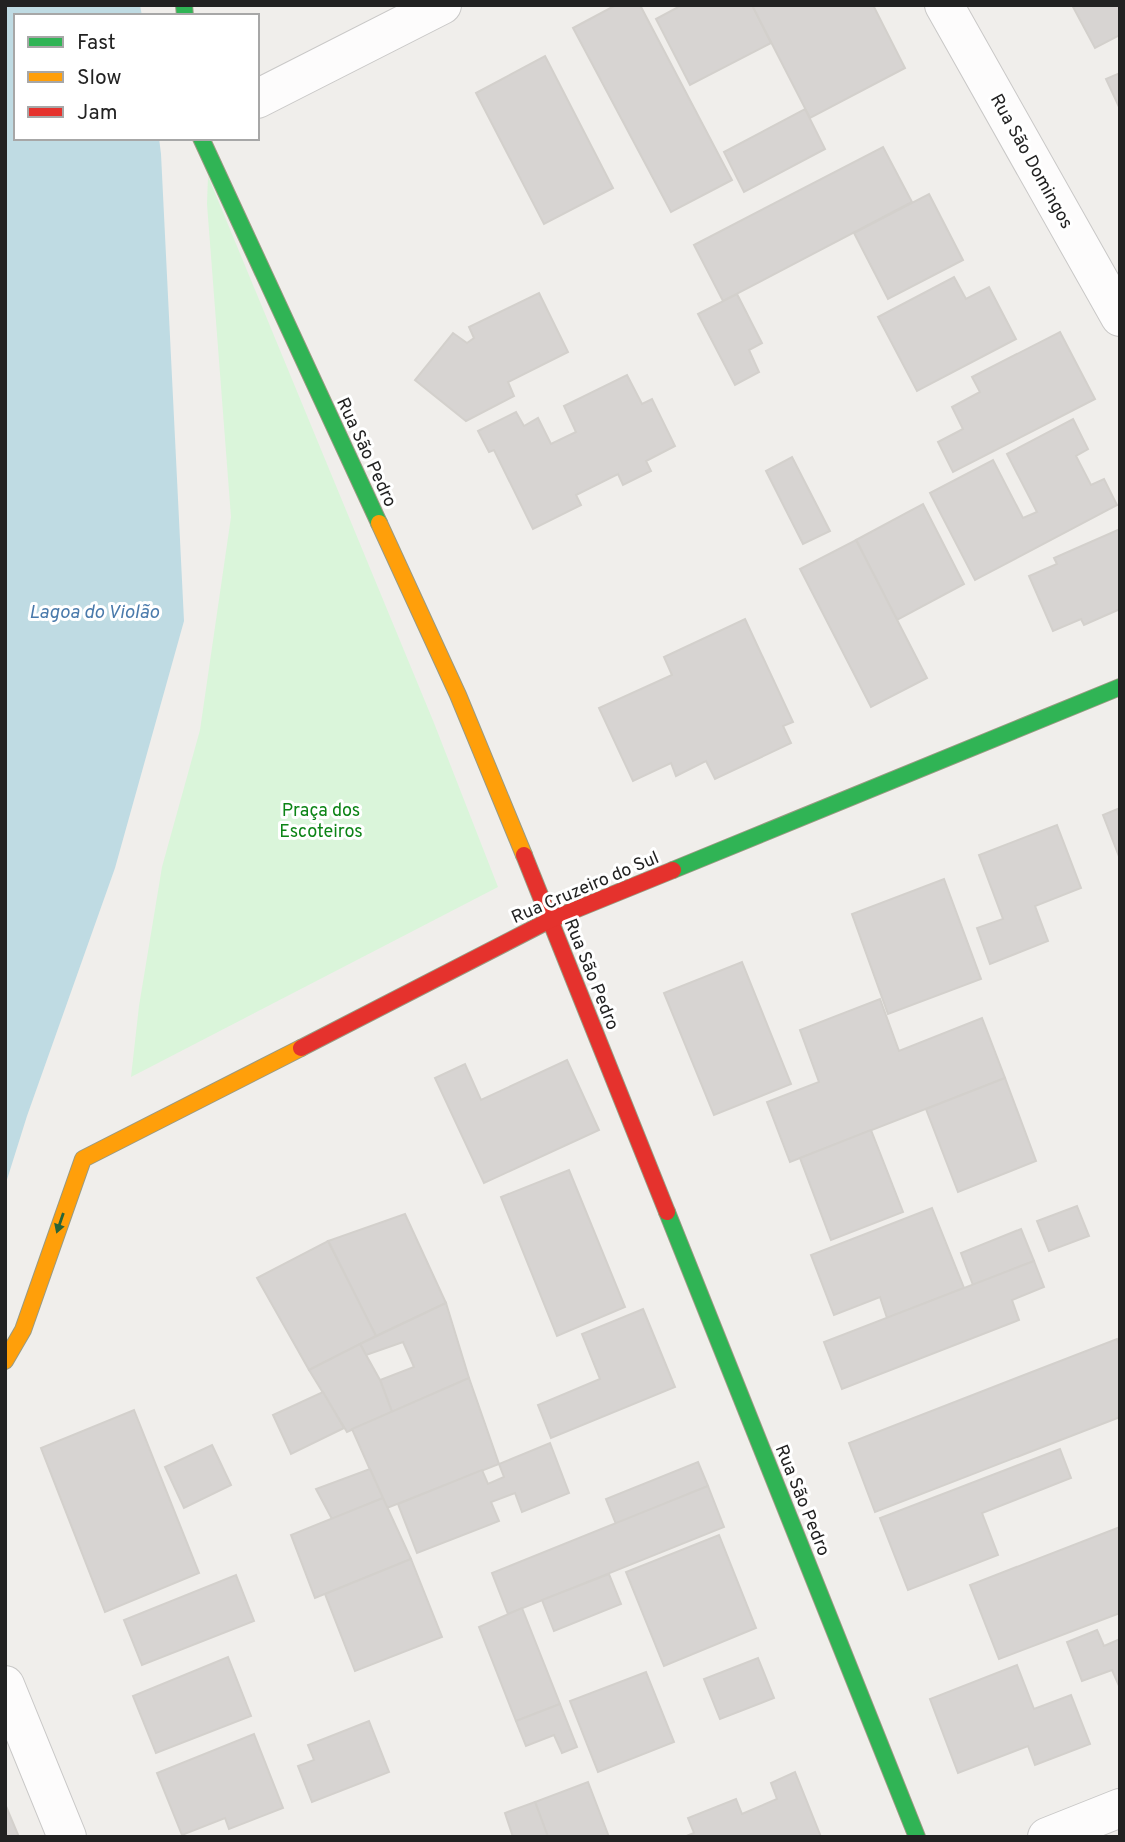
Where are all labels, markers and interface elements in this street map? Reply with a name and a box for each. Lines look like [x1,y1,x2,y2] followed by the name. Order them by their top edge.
[14,14,259,140] legend
[77,30,116,57] text: Fast
[77,65,122,92] text: Slow
[984,90,1077,233] street label: Rua São Domingos
[77,100,118,127] text: Jam
[330,394,401,511] street label: Rua São Pedro
[29,601,160,625] water label: Lagoa do Violão
[279,800,363,844] park label: Praça dos Escoteiros
[508,847,663,930] street label: Rua Cruzeiro do Sul
[558,915,623,1034] street label: Rua São Pedro
[54,1213,65,1234] one-way arrow
[769,1441,834,1560] street label: Rua São Pedro

